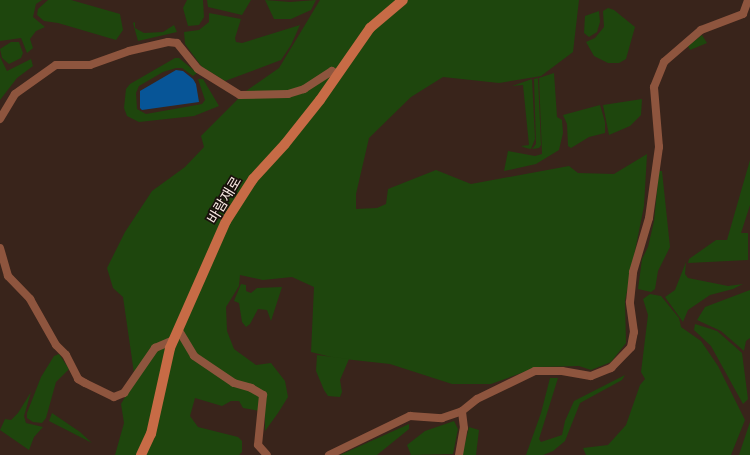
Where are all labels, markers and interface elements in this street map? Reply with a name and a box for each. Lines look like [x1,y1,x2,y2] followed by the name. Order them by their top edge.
[204,174,244,226] street label: 바람재로

